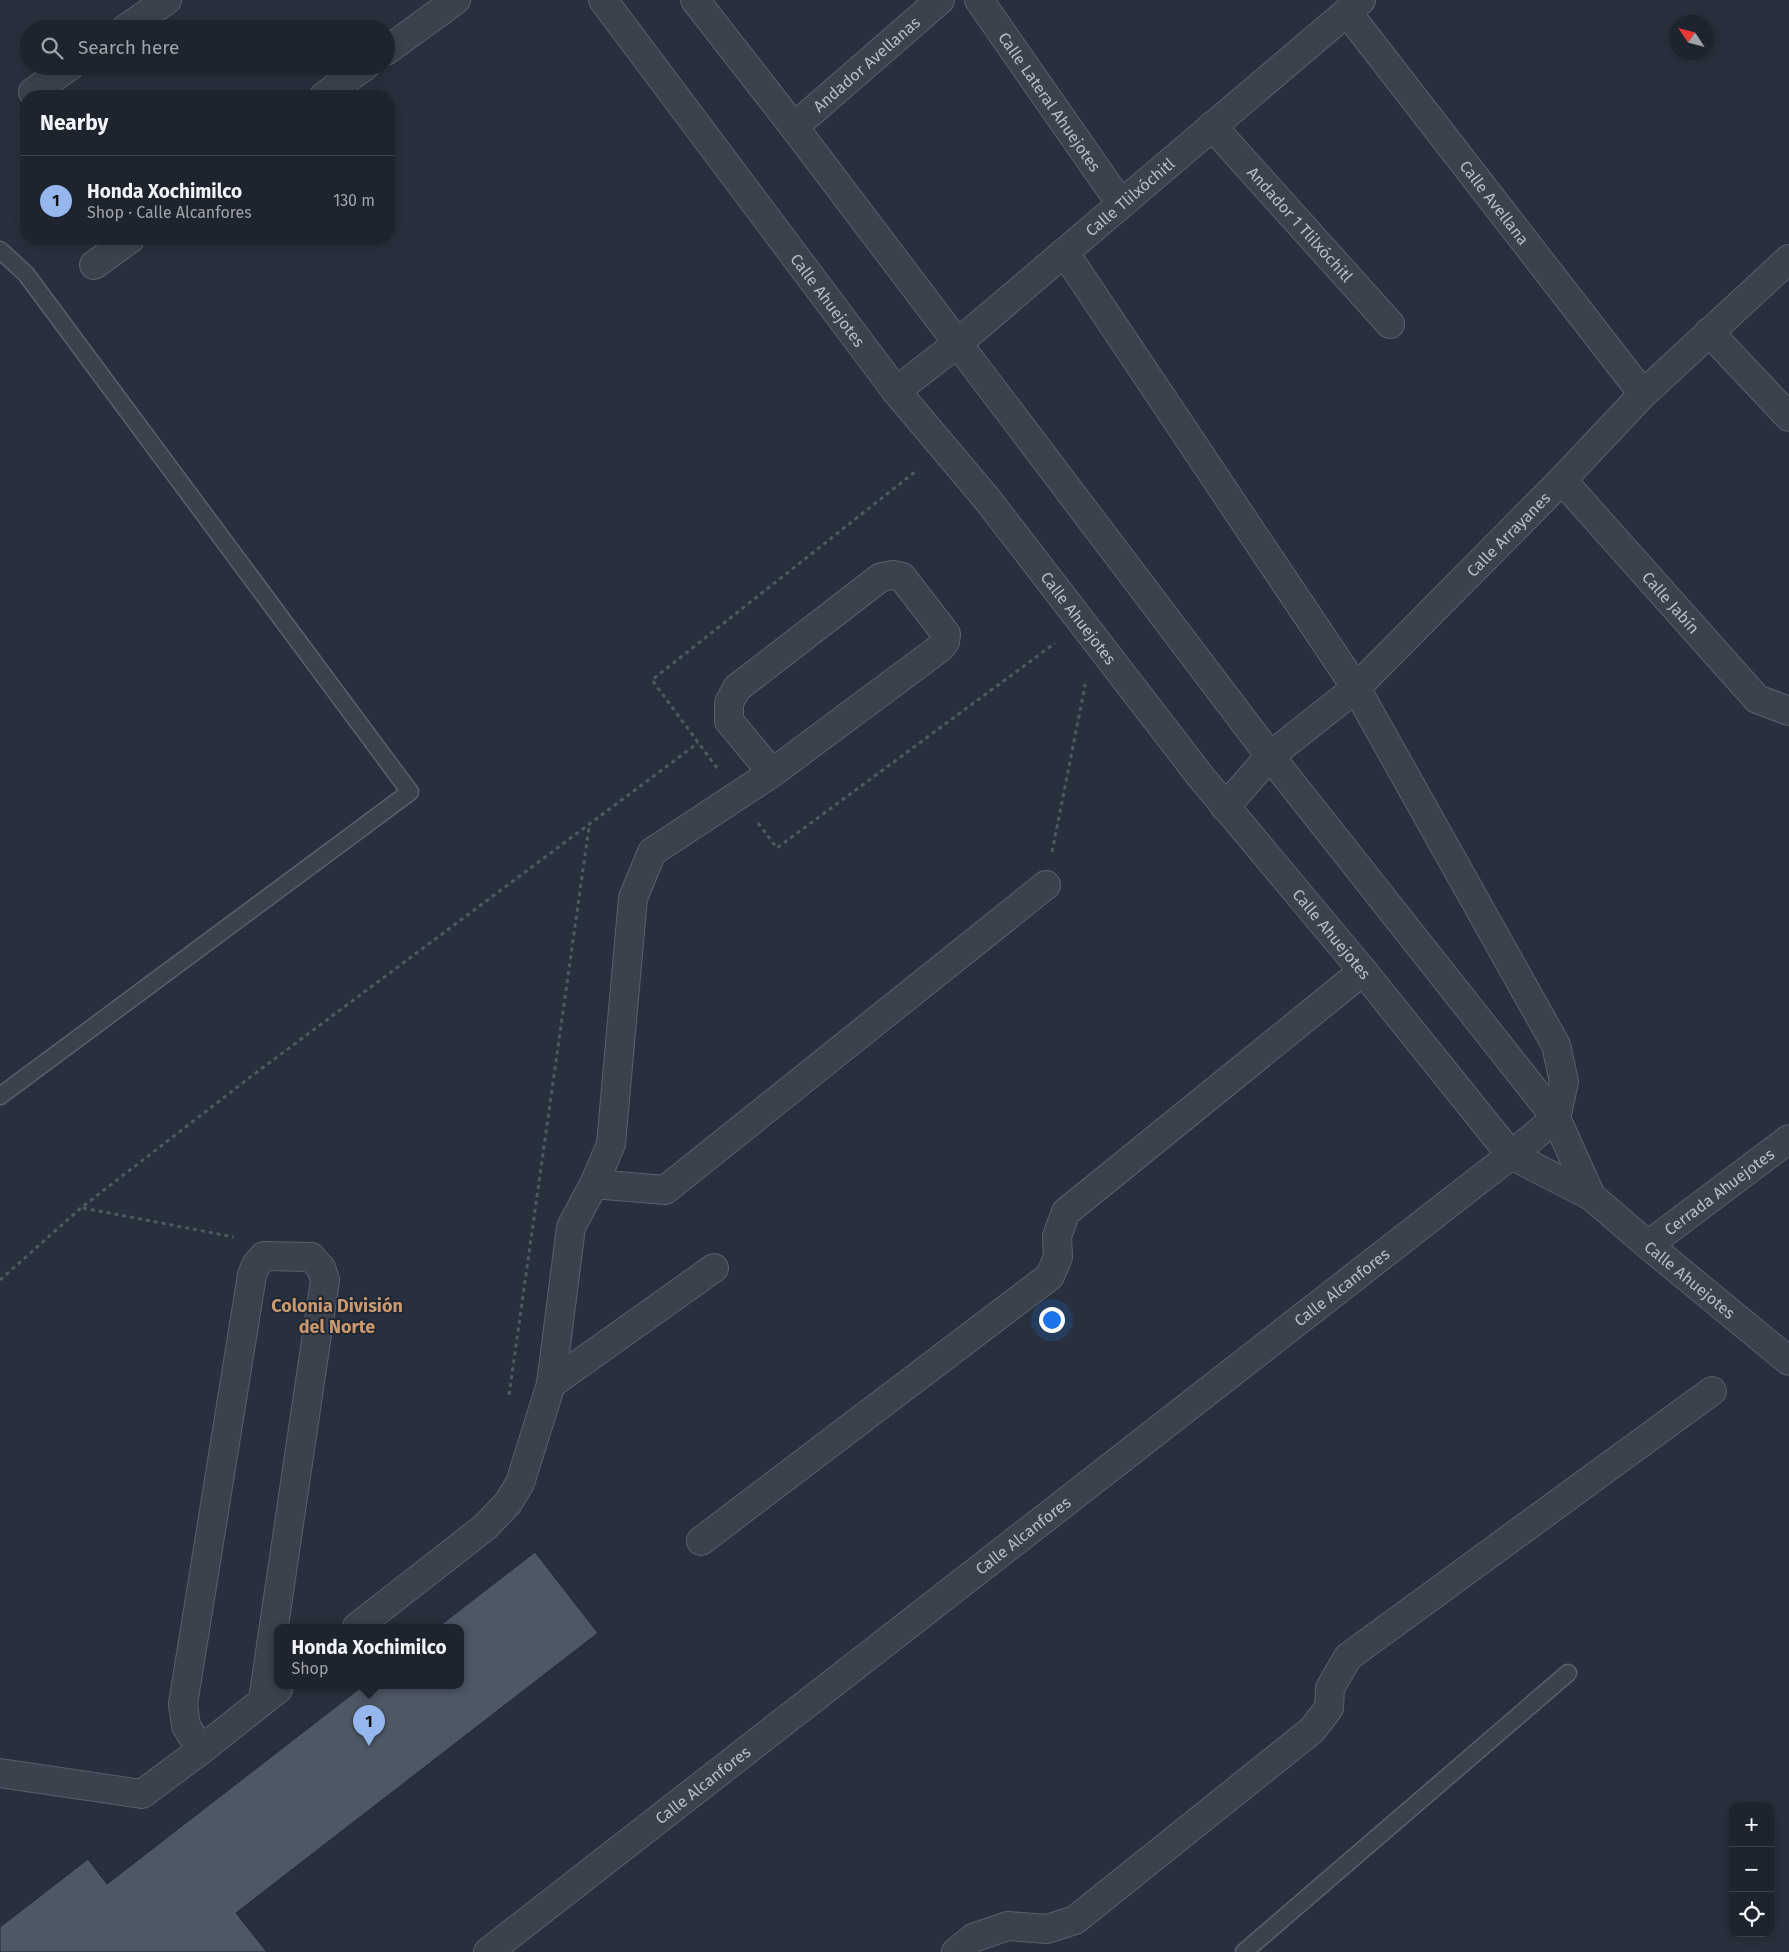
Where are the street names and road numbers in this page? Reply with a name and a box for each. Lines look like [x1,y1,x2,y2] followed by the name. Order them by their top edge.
[809,12,924,116] street label: Andador Avellanas
[995,28,1105,175] street label: Calle Lateral Ahuejotes
[1082,154,1178,240] street label: Calle Tlilxóchitl
[1456,157,1533,248] street label: Calle Avellana
[1244,163,1357,286] street label: Andador 1 Tlilxóchitl
[787,250,869,351] street label: Calle Ahuejotes
[1462,488,1554,580] street label: Calle Arrayanes
[1037,568,1120,668] street label: Calle Ahuejotes
[1638,568,1704,637] street label: Calle Jabín
[1289,885,1375,983] street label: Calle Ahuejotes
[1660,1144,1778,1239] street label: Cerrada Ahuejotes
[1641,1237,1739,1322] street label: Calle Ahuejotes
[1290,1244,1393,1330] street label: Calle Alcanfores
[971,1492,1074,1578] street label: Calle Alcanfores
[651,1742,754,1828] street label: Calle Alcanfores

